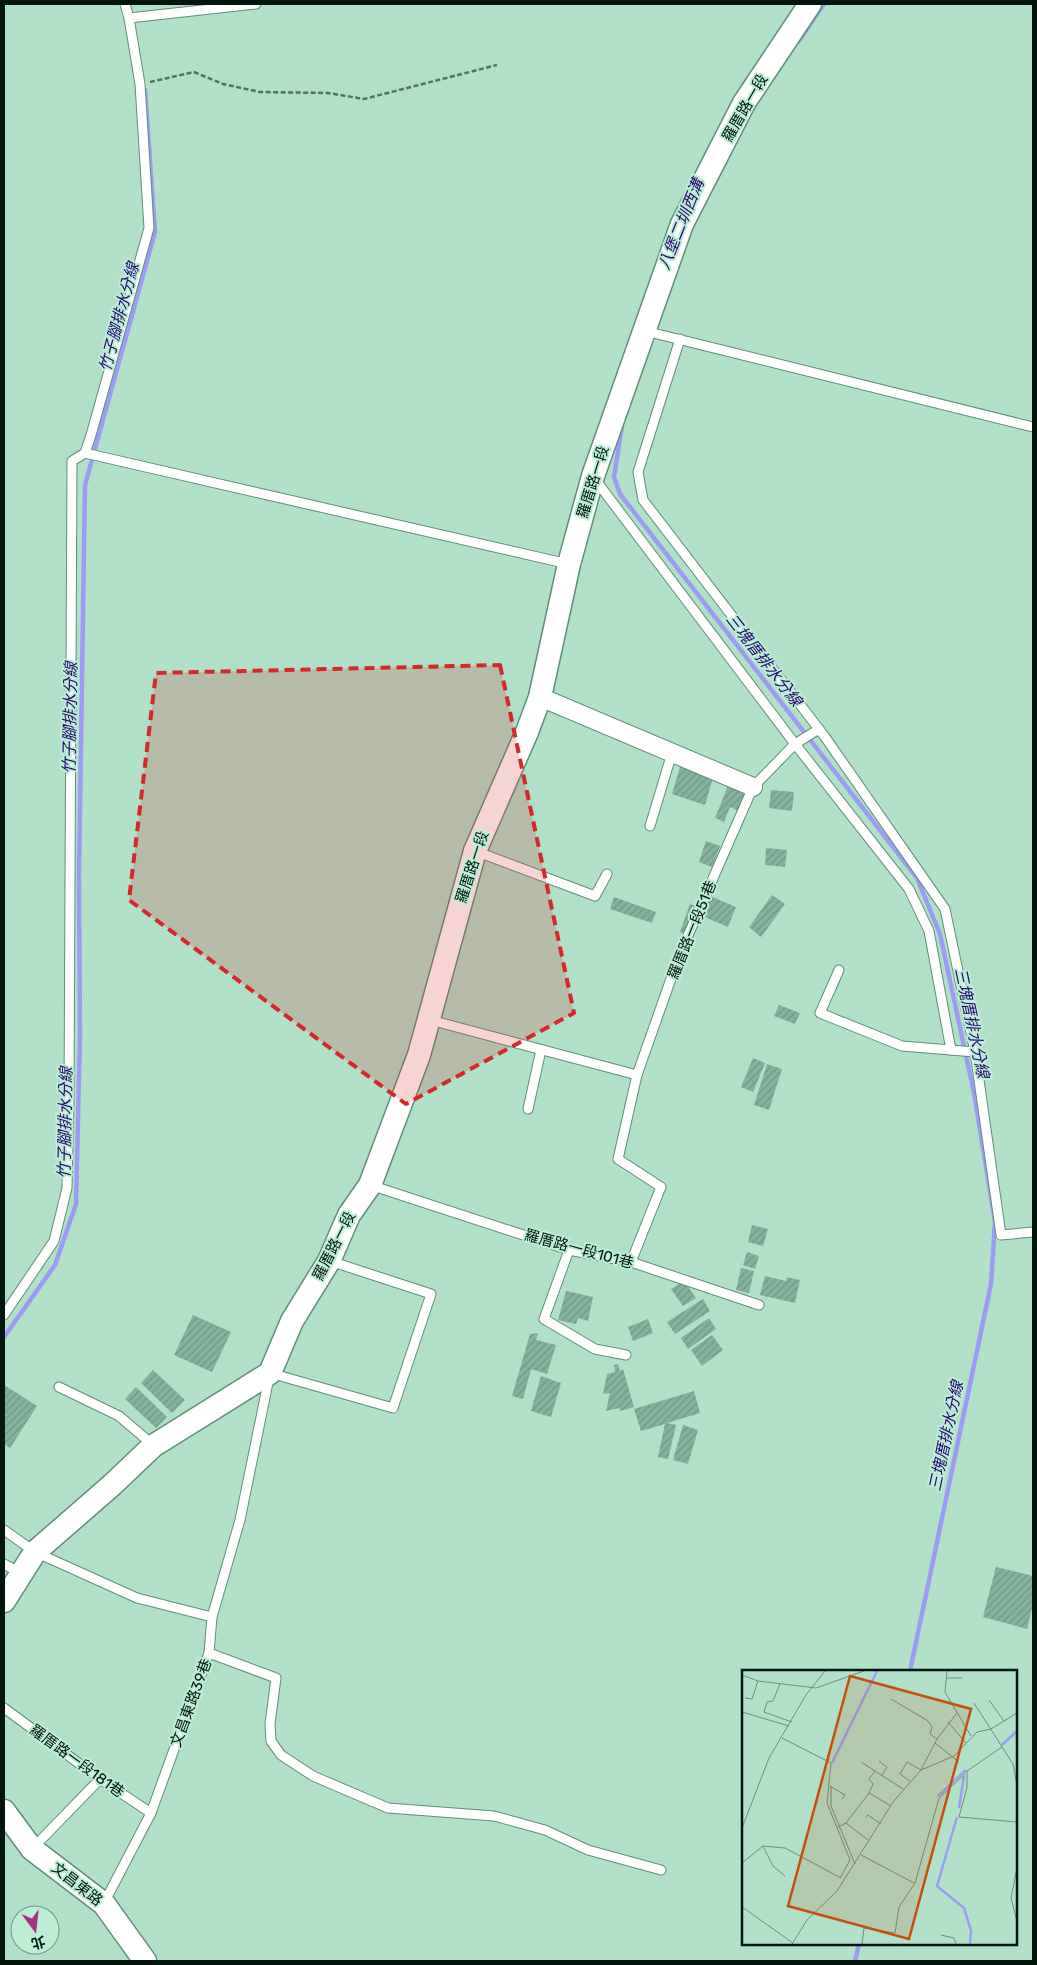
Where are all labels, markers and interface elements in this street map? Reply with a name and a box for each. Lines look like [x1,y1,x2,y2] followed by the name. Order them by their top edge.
[718,71,772,145] street label: 羅厝路一段
[654,174,709,272] water label: 八堡二圳西溝
[95,259,143,374] water label: 竹子腳排水分線
[573,443,613,521] street label: 羅厝路一段
[722,610,807,712] water label: 三塊厝排水分線
[60,660,81,774] water label: 竹子腳排水分線
[452,829,492,905] street label: 羅厝路一段
[664,878,720,982] street label: 羅厝路一段51巷
[951,966,993,1082] water label: 三塊厝排水分線
[55,1065,76,1179] water label: 竹子腳排水分線
[309,1208,359,1284] street label: 羅厝路一段
[522,1226,636,1272] street label: 羅厝路一段101巷
[925,1377,967,1493] water label: 三塊厝排水分線
[167,1656,215,1750] street label: 文昌東路39巷
[742,1670,1017,1945] inset map
[26,1721,128,1801] street label: 羅厝路一段181巷
[48,1858,106,1910] street label: 文昌東路
[10,1905,60,1955] north arrow
[29,1932,47,1952] text: 北

